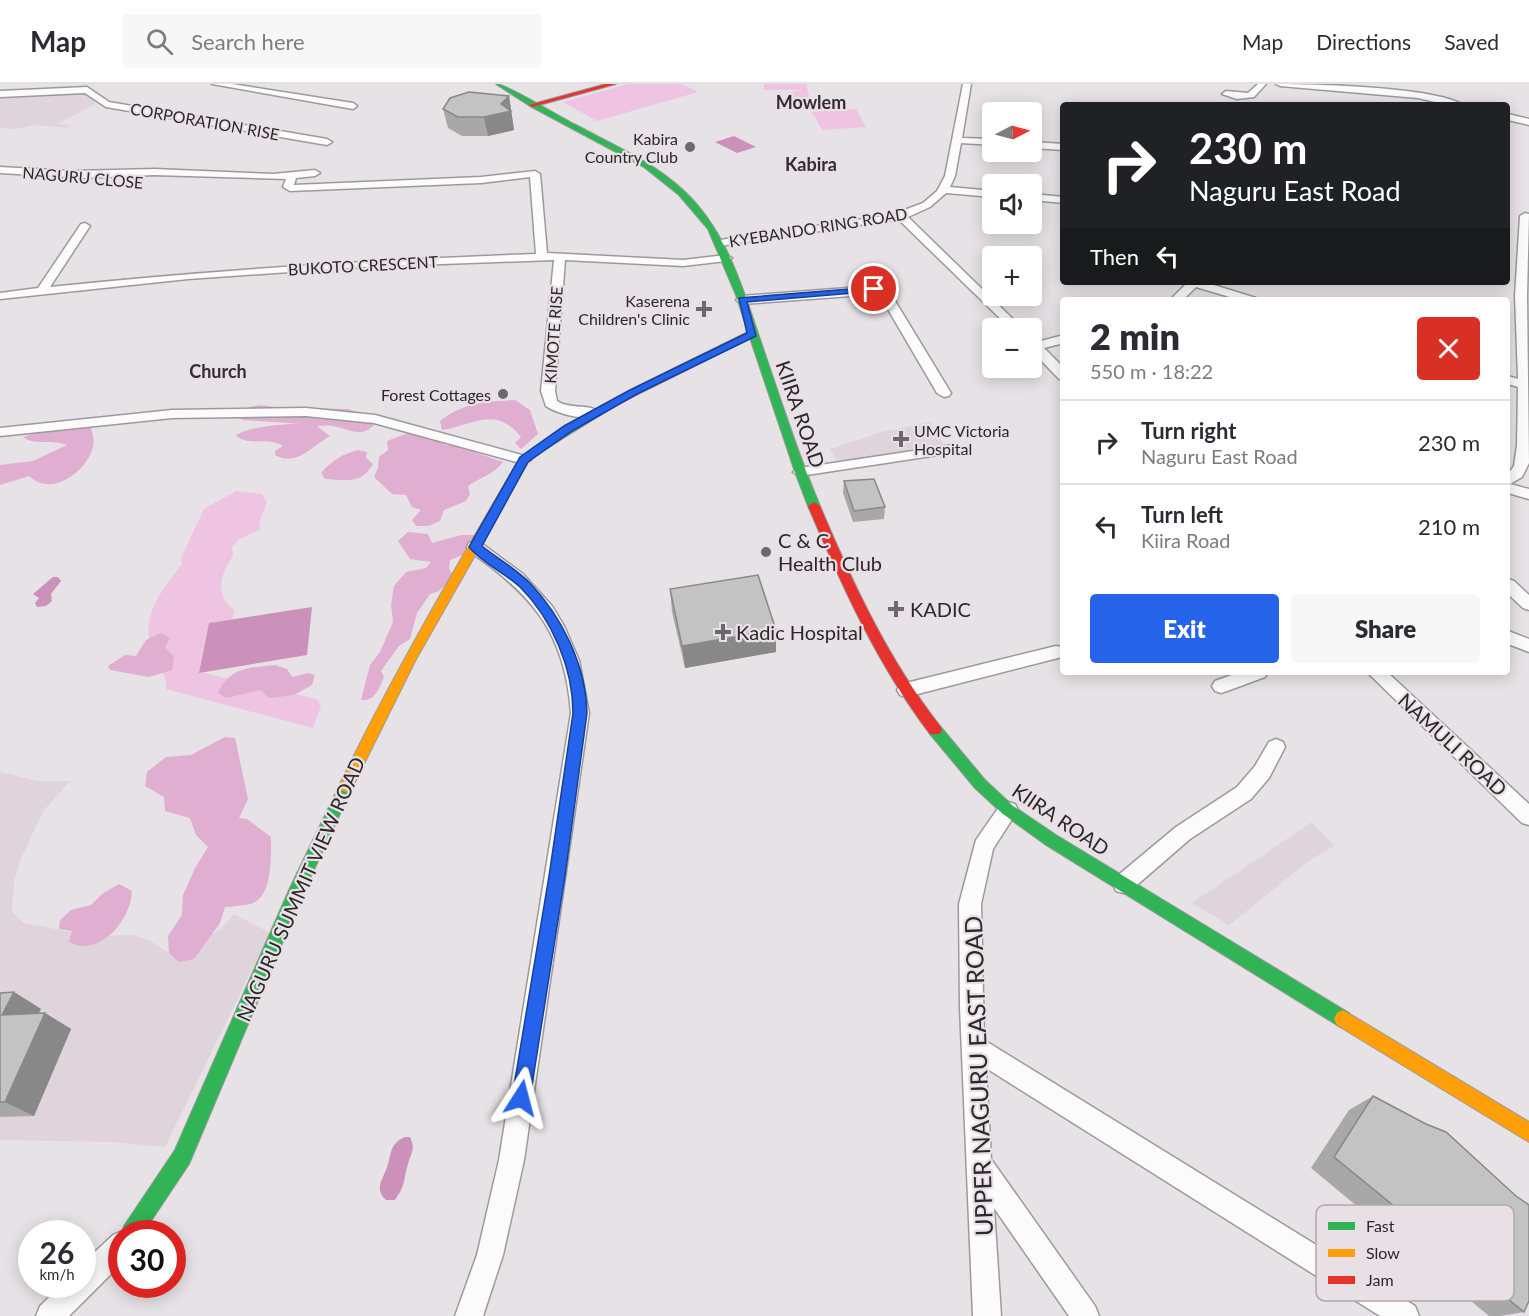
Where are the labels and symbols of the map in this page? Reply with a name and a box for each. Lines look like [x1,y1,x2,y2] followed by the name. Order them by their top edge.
[776,91,846,113] district label: Mowlem
[129,99,281,143] street label: CORPORATION RISE
[982,102,1042,162] north arrow
[585,129,678,166] place label: Kabira Country Club
[683,140,697,154] marker: Kabira Country Club
[785,153,837,175] district label: Kabira
[22,162,144,192] street label: NAGURU CLOSE
[728,204,908,250] street label: KYEBANDO RING ROAD
[287,252,439,278] street label: BUKOTO CRESCENT
[848,263,899,314] pin
[540,286,566,384] street label: KIMOTE RISE
[578,291,690,328] place label: Kaserena Children's Clinic
[695,300,713,318] marker: Kaserena Children's Clinic
[771,357,831,471] street label: KIIRA ROAD
[189,360,247,382] district label: Church
[381,385,491,404] place label: Forest Cottages
[496,387,510,401] marker: Forest Cottages
[914,421,1010,458] place label: UMC Victoria Hospital
[892,430,910,448] marker: UMC Victoria Hospital
[778,528,882,575] place label: C & C Health Club
[759,545,773,559] marker: C & C Health Club
[910,597,971,621] place label: KADIC
[887,600,905,618] marker: KADIC
[736,620,863,644] place label: Kadic Hospital
[714,623,732,641] marker: Kadic Hospital
[1394,688,1512,800] street label: NAMULI ROAD
[231,753,369,1025] street label: NAGURU SUMMIT VIEW ROAD
[1008,778,1114,860] street label: KIIRA ROAD
[958,915,998,1237] street label: UPPER NAGURU EAST ROAD
[489,1066,553,1130] position arrow
[1316,1205,1514,1301] legend
[1366,1216,1395,1235] text: Fast
[108,1220,186,1298] speed limit sign: 30
[1366,1243,1400,1262] text: Slow
[1366,1270,1394,1289] text: Jam

